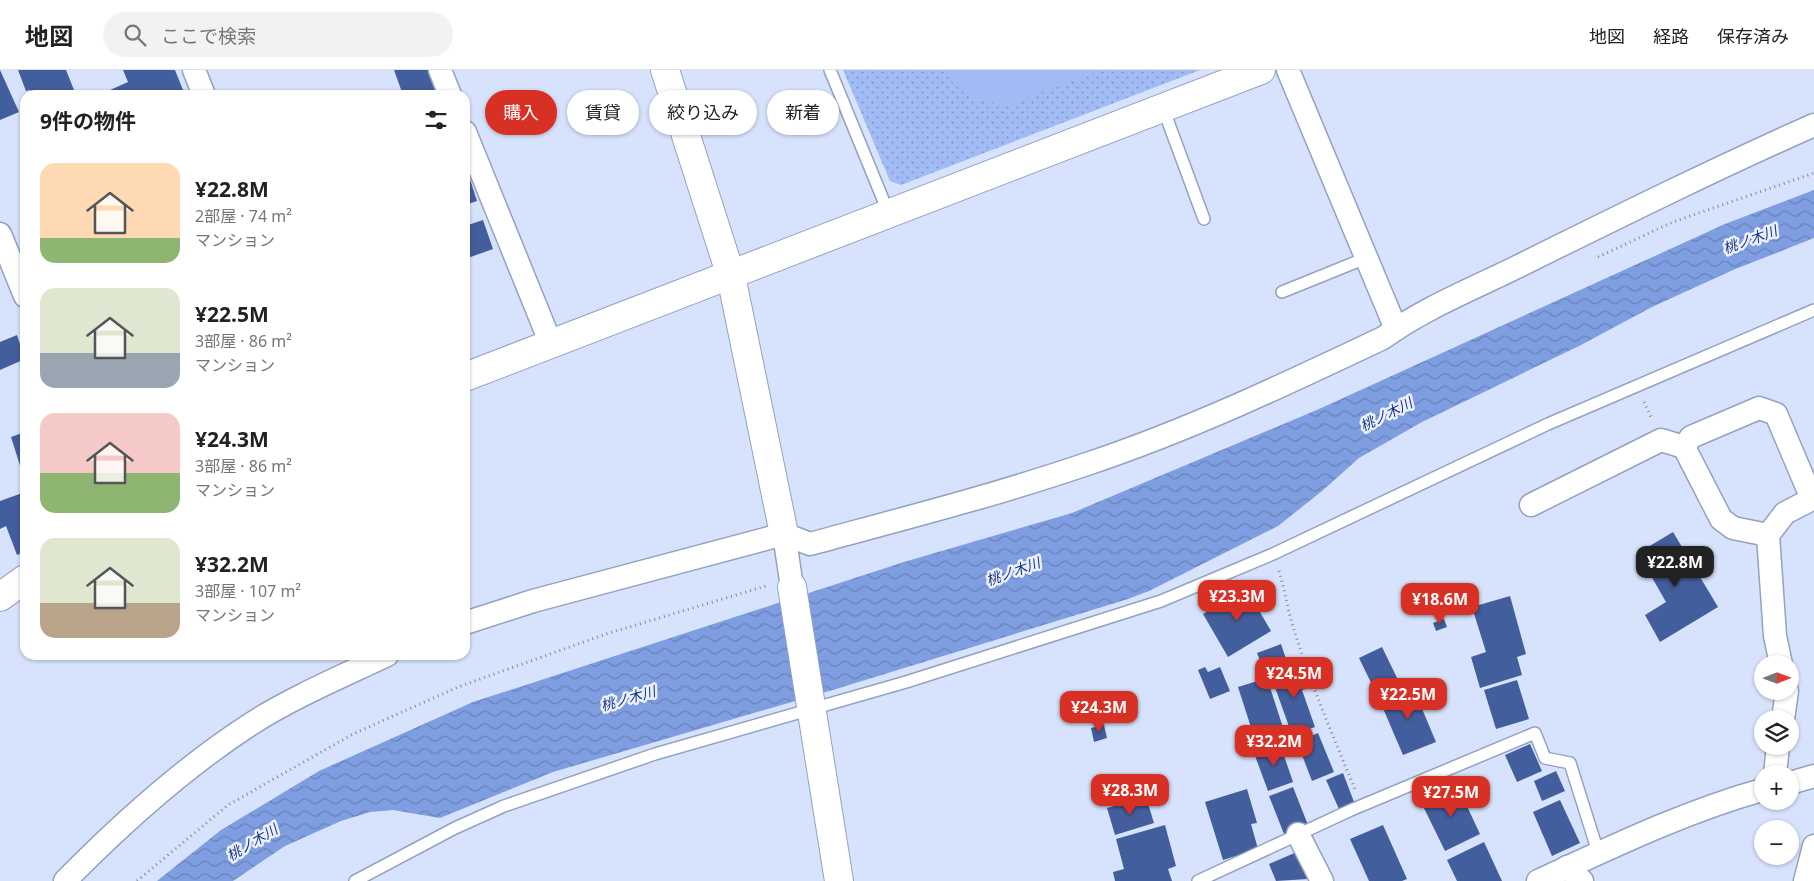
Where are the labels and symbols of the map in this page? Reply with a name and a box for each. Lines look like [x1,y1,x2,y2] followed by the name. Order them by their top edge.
[1720,220,1781,258] water label: 桃ノ木川
[1357,392,1417,435] water label: 桃ノ木川
[1634,546,1716,588] pin: ¥22.8M
[983,552,1044,590] water label: 桃ノ木川
[1196,580,1278,622] pin: ¥23.3M
[1399,582,1481,625] pin: ¥18.6M
[1754,655,1799,700] north arrow
[1253,656,1335,699] pin: ¥24.5M
[1367,678,1449,720] pin: ¥22.5M
[598,681,659,715] water label: 桃ノ木川
[1058,690,1140,733] pin: ¥24.3M
[1233,724,1315,767] pin: ¥32.2M
[1089,774,1171,816] pin: ¥28.3M
[1410,776,1492,818] pin: ¥27.5M
[223,818,283,865] water label: 桃ノ木川

